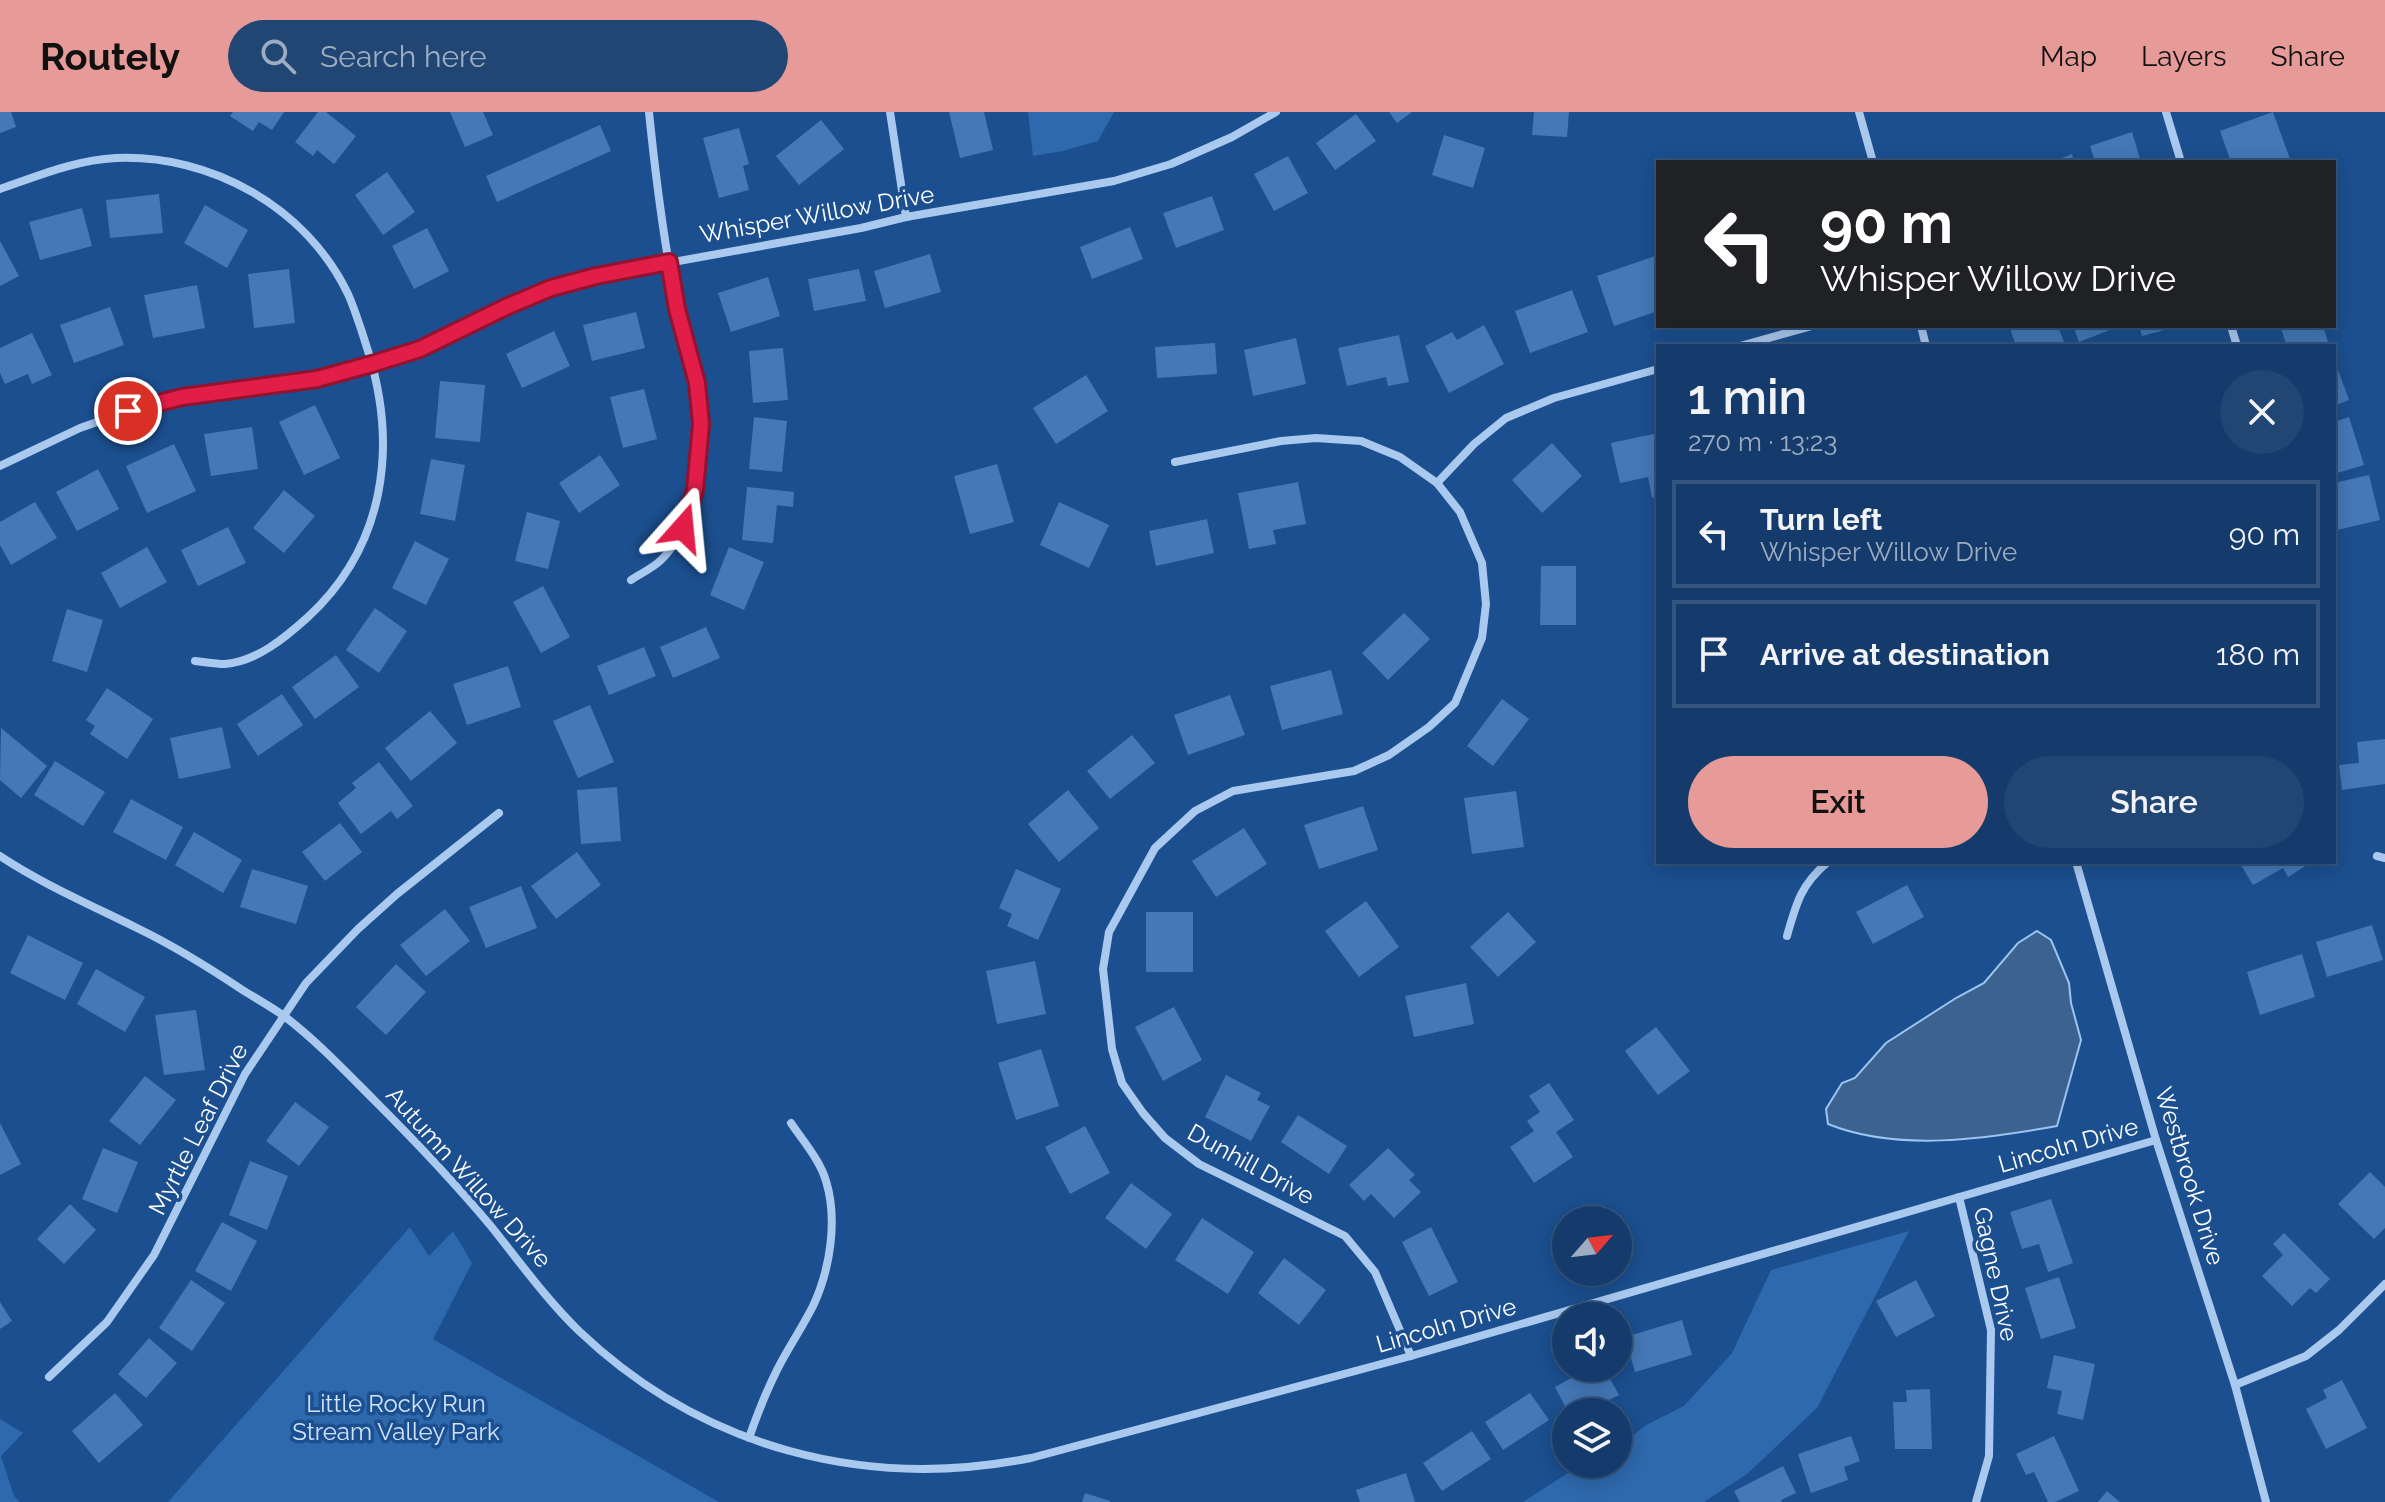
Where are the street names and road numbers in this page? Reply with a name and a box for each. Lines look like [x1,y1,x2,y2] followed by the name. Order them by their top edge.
[698,179,936,249] street label: Whisper Willow Drive
[142,1038,254,1220] street label: Myrtle Leaf Drive
[380,1081,558,1273] street label: Autumn Willow Drive
[2149,1083,2231,1269] street label: Westbrook Drive
[1995,1111,2141,1179] street label: Lincoln Drive
[1183,1117,1319,1211] street label: Dunhill Drive
[1968,1204,2024,1344] street label: Gagne Drive
[1373,1291,1519,1359] street label: Lincoln Drive

